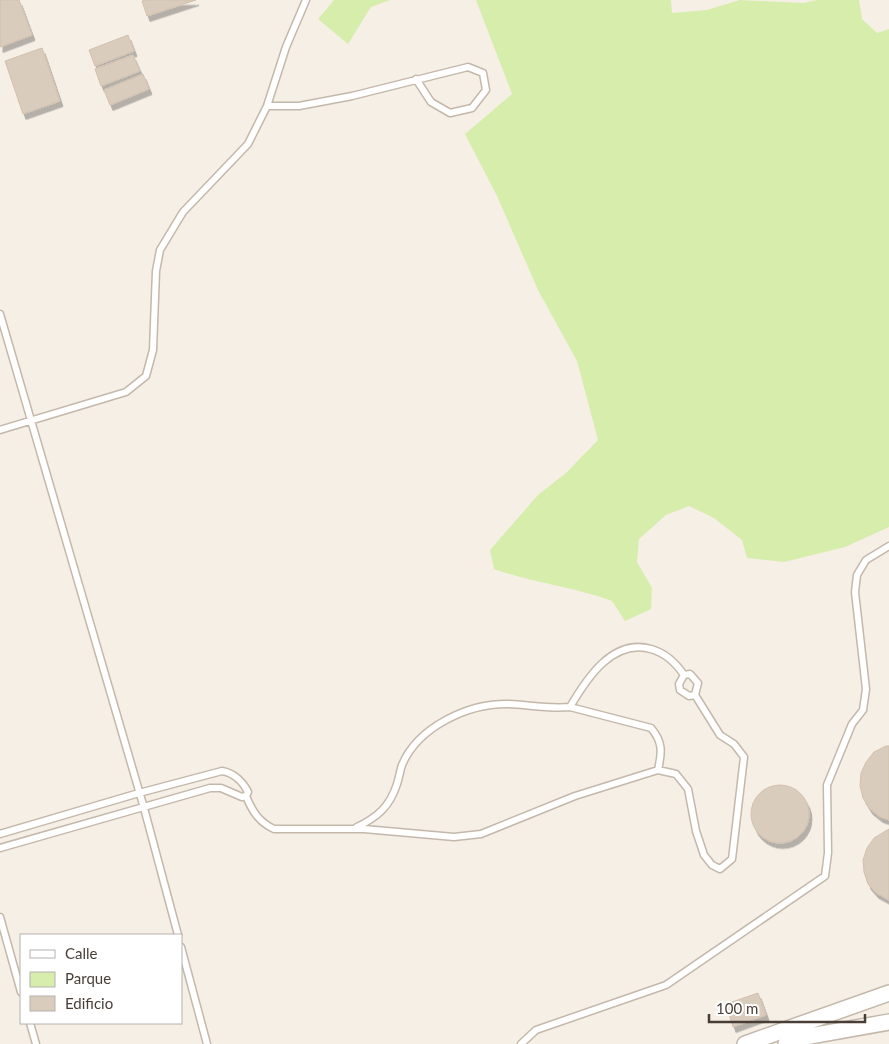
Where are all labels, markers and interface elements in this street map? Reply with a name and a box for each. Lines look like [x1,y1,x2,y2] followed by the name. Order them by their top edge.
[20,934,182,1024] legend
[65,944,98,962] text: Calle
[65,969,111,987] text: Parque
[709,992,865,1024] scale bar
[65,994,113,1012] text: Edificio
[716,999,758,1017] text: 100 m

